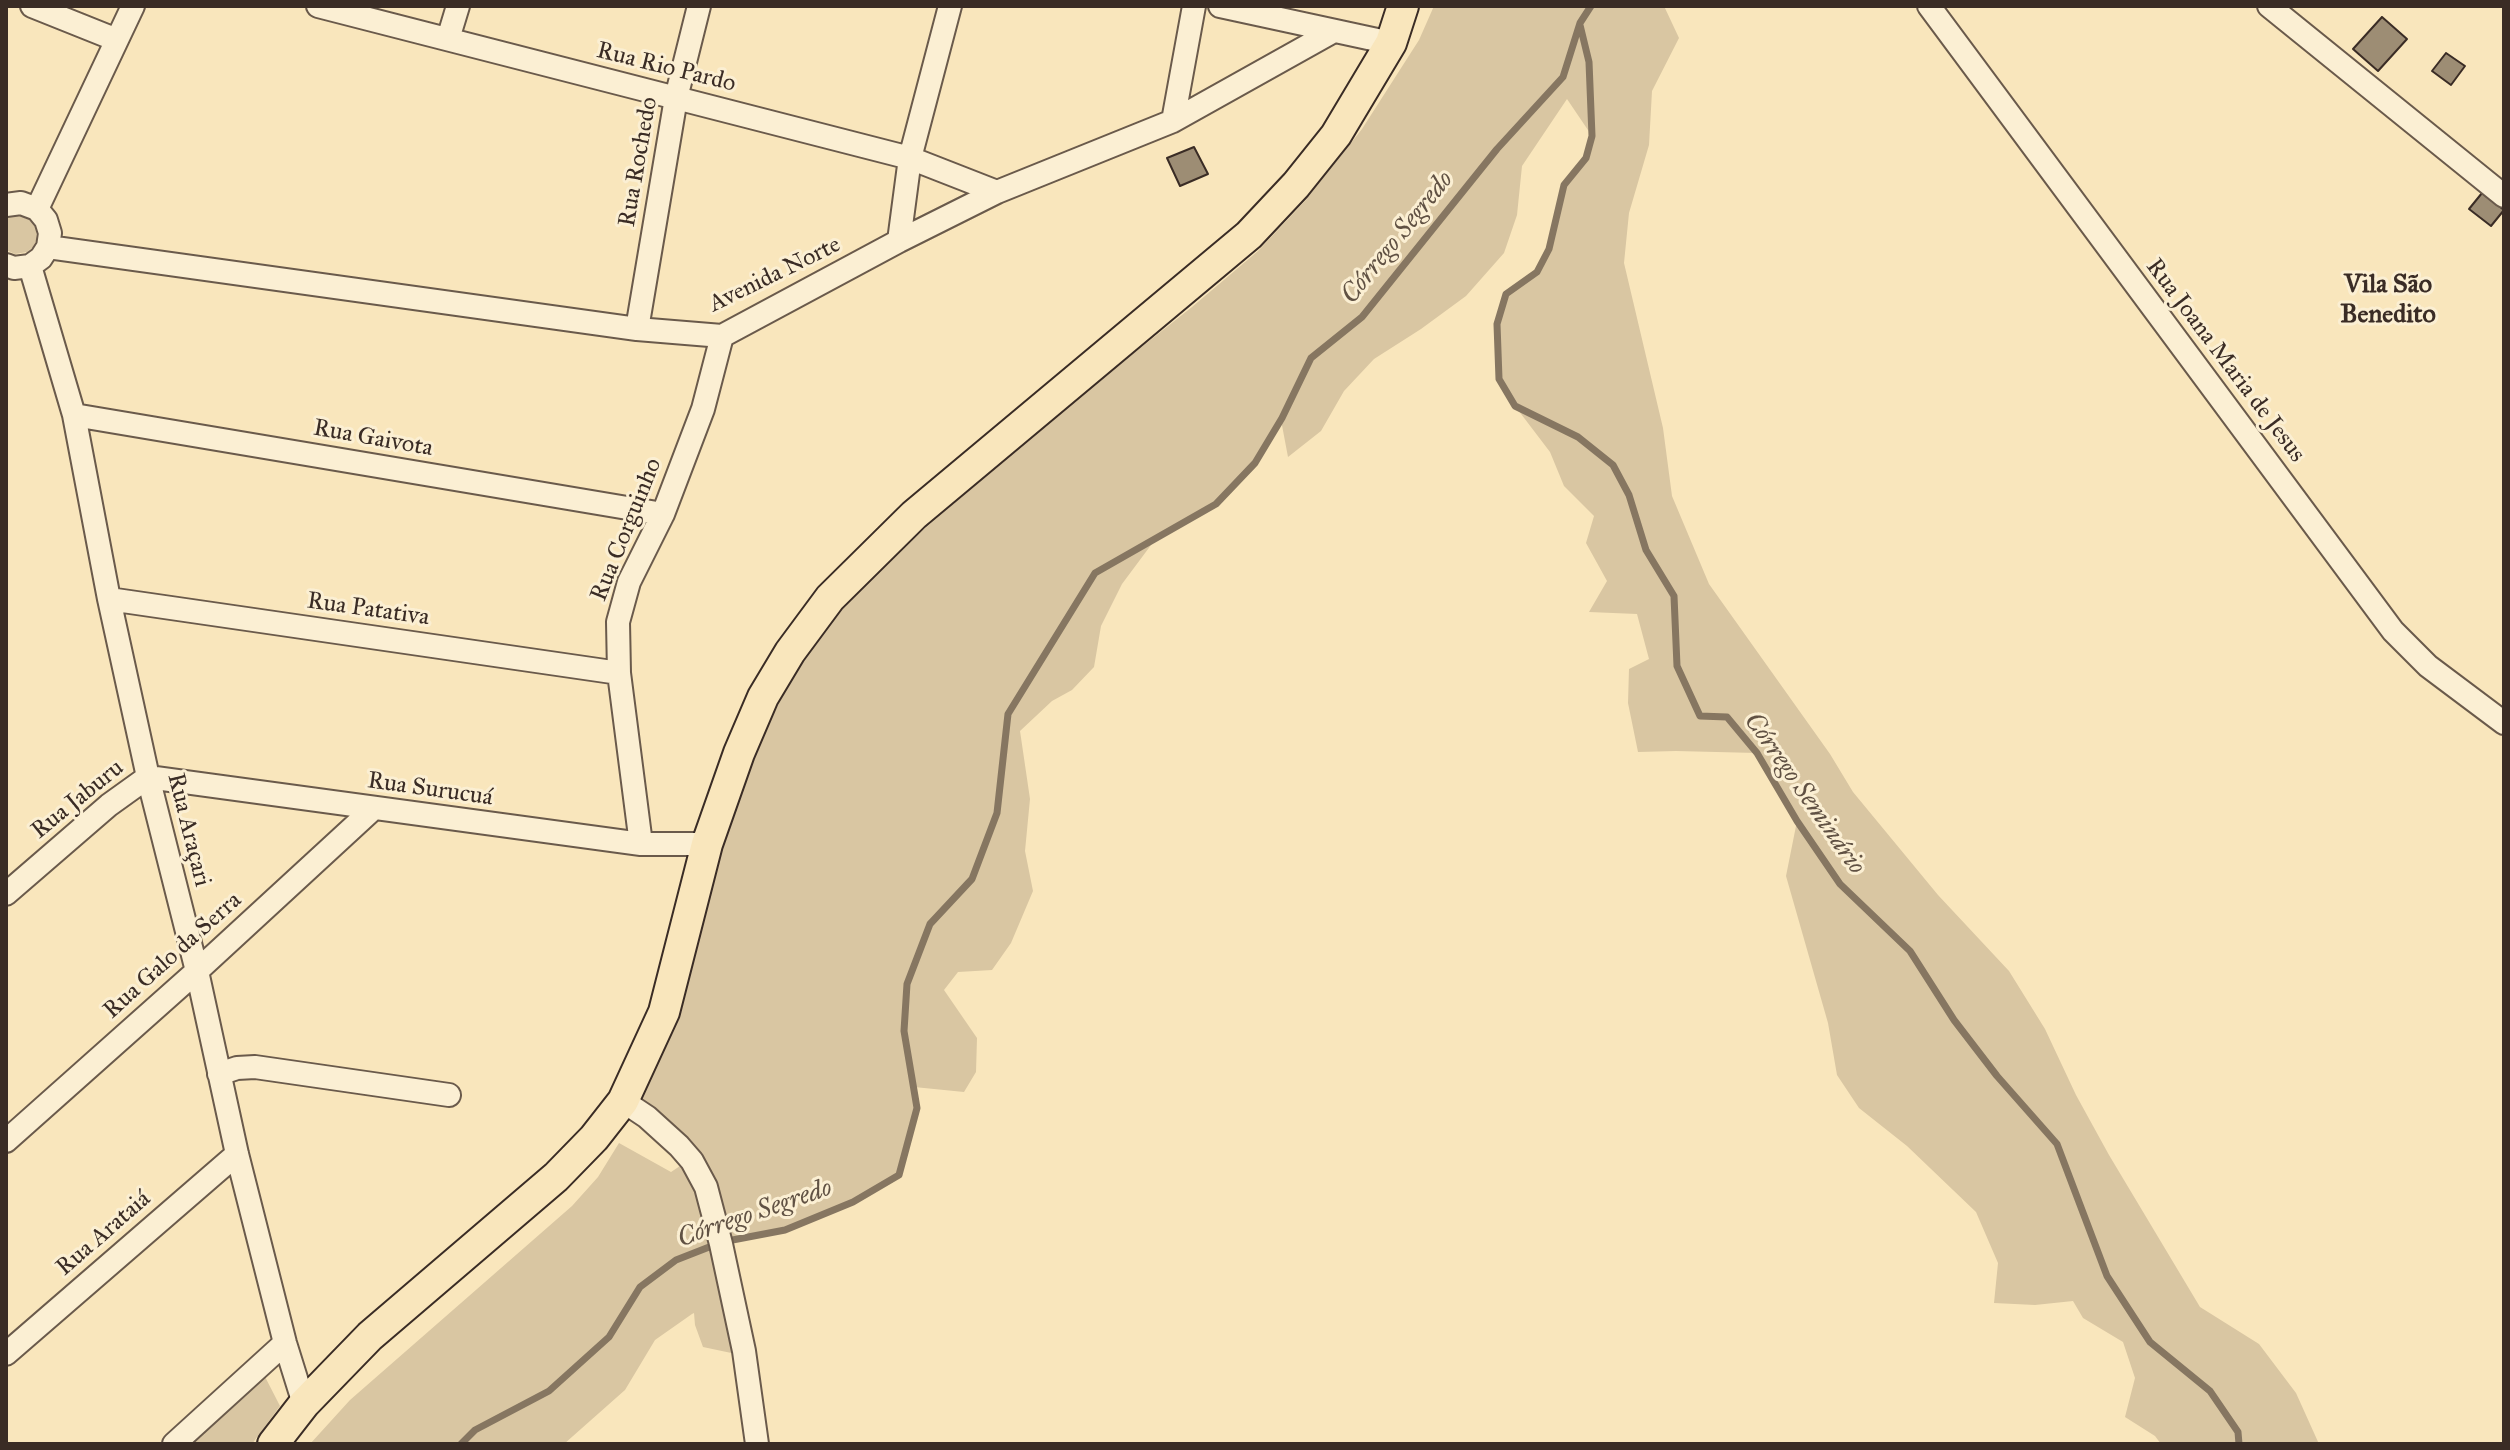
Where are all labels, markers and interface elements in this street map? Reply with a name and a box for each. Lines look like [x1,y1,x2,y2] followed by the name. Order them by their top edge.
[594,37,738,99] street label: Rua Rio Pardo
[613,95,665,229] street label: Rua Rochedo
[1335,165,1461,311] water label: Córrego Segredo
[704,231,846,319] street label: Avenida Norte
[2139,254,2311,468] street label: Rua Joana Maria de Jesus
[2340,270,2436,332] district label: Vila São Benedito
[311,414,435,464] street label: Rua Gaivota
[585,454,669,606] street label: Rua Corguinho
[305,587,431,633] street label: Rua Patativa
[1737,707,1871,881] water label: Córrego Seminário
[26,754,130,846] street label: Rua Jaburu
[365,767,495,813] street label: Rua Surucuá
[160,770,216,890] street label: Rua Araçari
[98,887,248,1025] street label: Rua Galo da Serra
[674,1173,836,1255] water label: Córrego Segredo
[51,1185,157,1283] street label: Rua Arataiá

